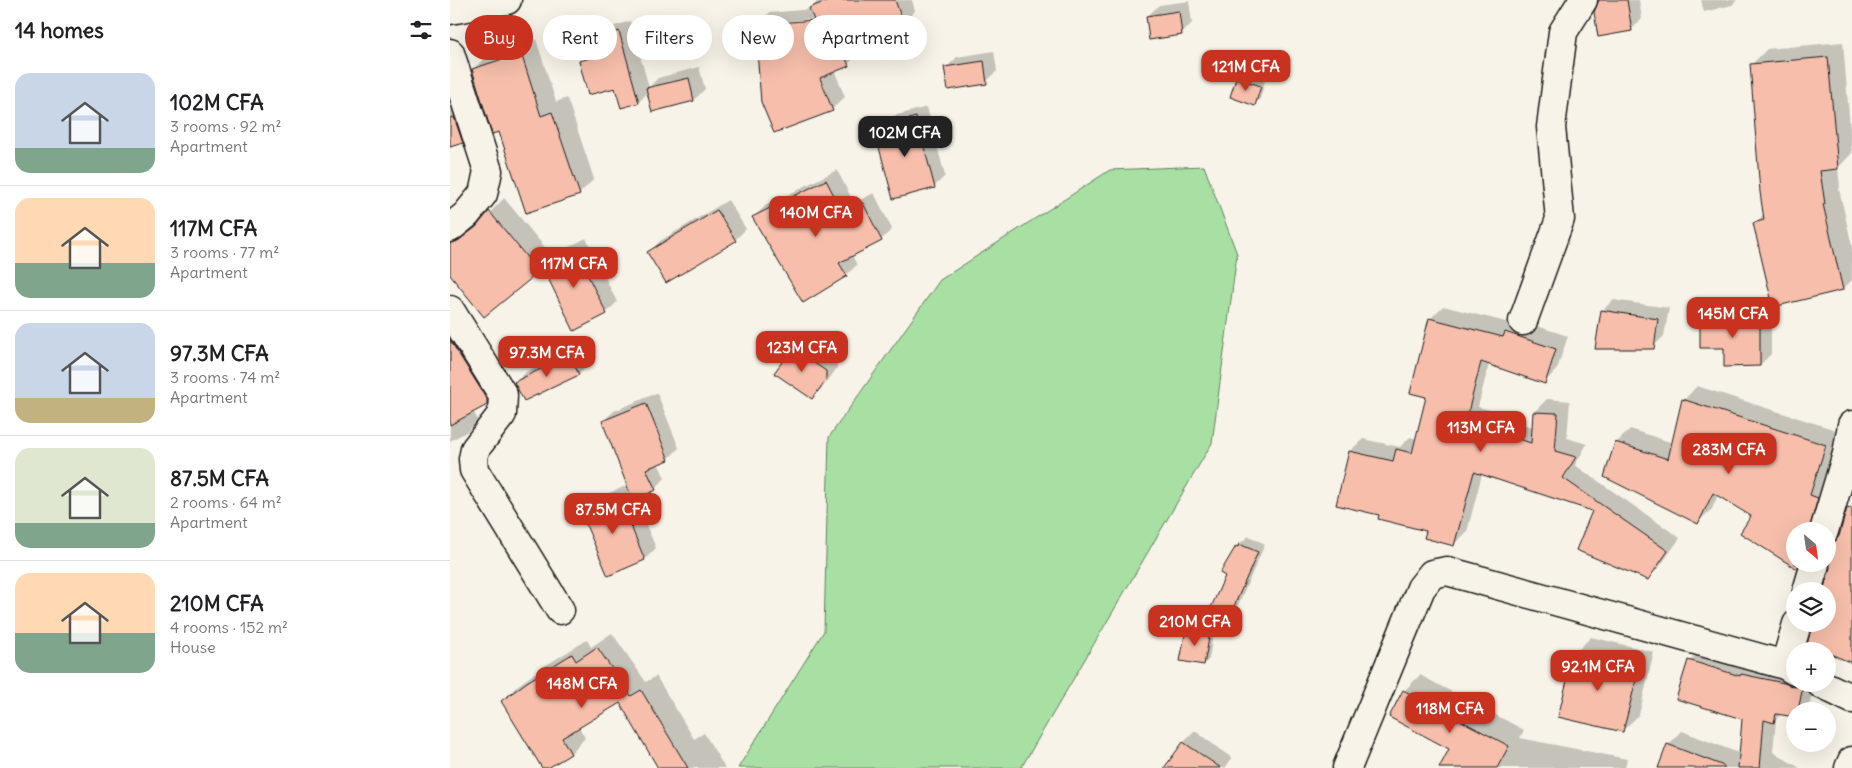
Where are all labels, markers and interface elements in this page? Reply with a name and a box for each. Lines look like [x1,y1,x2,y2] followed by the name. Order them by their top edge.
[465,15,533,60] chip: Buy
[543,15,617,60] chip: Rent
[627,15,712,60] chip: Filters
[722,15,794,60] chip: New
[804,15,927,60] chip: Apartment
[407,16,435,44] icon: filters
[15,17,104,44] text: 14 homes
[1194,49,1298,92] pin: 121M CFA
[1212,56,1280,76] text: 121M CFA
[170,89,264,116] text: 102M CFA
[55,93,115,153] icon: home
[170,116,282,136] text: 3 rooms · 92 m²
[853,116,957,158] pin: 102M CFA
[869,122,941,142] text: 102M CFA
[170,136,248,156] text: Apartment
[764,196,868,238] pin: 140M CFA
[780,202,852,222] text: 140M CFA
[170,215,257,242] text: 117M CFA
[55,218,115,278] icon: home
[170,242,279,262] text: 3 rooms · 77 m²
[522,246,626,289] pin: 117M CFA
[541,253,607,273] text: 117M CFA
[170,262,248,282] text: Apartment
[1681,296,1785,339] pin: 145M CFA
[1698,303,1768,323] text: 145M CFA
[750,330,854,373] pin: 123M CFA
[490,336,604,378] pin: 97.3M CFA
[767,337,837,357] text: 123M CFA
[170,340,269,367] text: 97.3M CFA
[509,342,585,362] text: 97.3M CFA
[55,343,115,403] icon: home
[170,367,280,387] text: 3 rooms · 74 m²
[170,387,248,407] text: Apartment
[1429,410,1533,453] pin: 113M CFA
[1447,417,1515,437] text: 113M CFA
[1677,432,1781,475] pin: 283M CFA
[1693,439,1765,459] text: 283M CFA
[170,465,269,492] text: 87.5M CFA
[55,468,115,528] icon: home
[170,492,282,512] text: 2 rooms · 64 m²
[556,492,670,535] pin: 87.5M CFA
[575,499,651,519] text: 87.5M CFA
[170,512,248,532] text: Apartment
[1786,522,1836,572] north arrow
[1786,522,1836,752] map controls
[1786,582,1836,632] button: layers
[170,590,264,617] text: 210M CFA
[55,593,115,653] icon: home
[1143,604,1247,647] pin: 210M CFA
[1159,611,1231,631] text: 210M CFA
[170,617,288,637] text: 4 rooms · 152 m²
[170,637,216,657] text: House
[1786,642,1836,692] button: +
[1541,650,1655,692] pin: 92.1M CFA
[1562,656,1634,676] text: 92.1M CFA
[530,666,634,709] pin: 148M CFA
[547,673,617,693] text: 148M CFA
[1398,692,1502,734] pin: 118M CFA
[1416,698,1484,718] text: 118M CFA
[1786,702,1836,752] button: −

